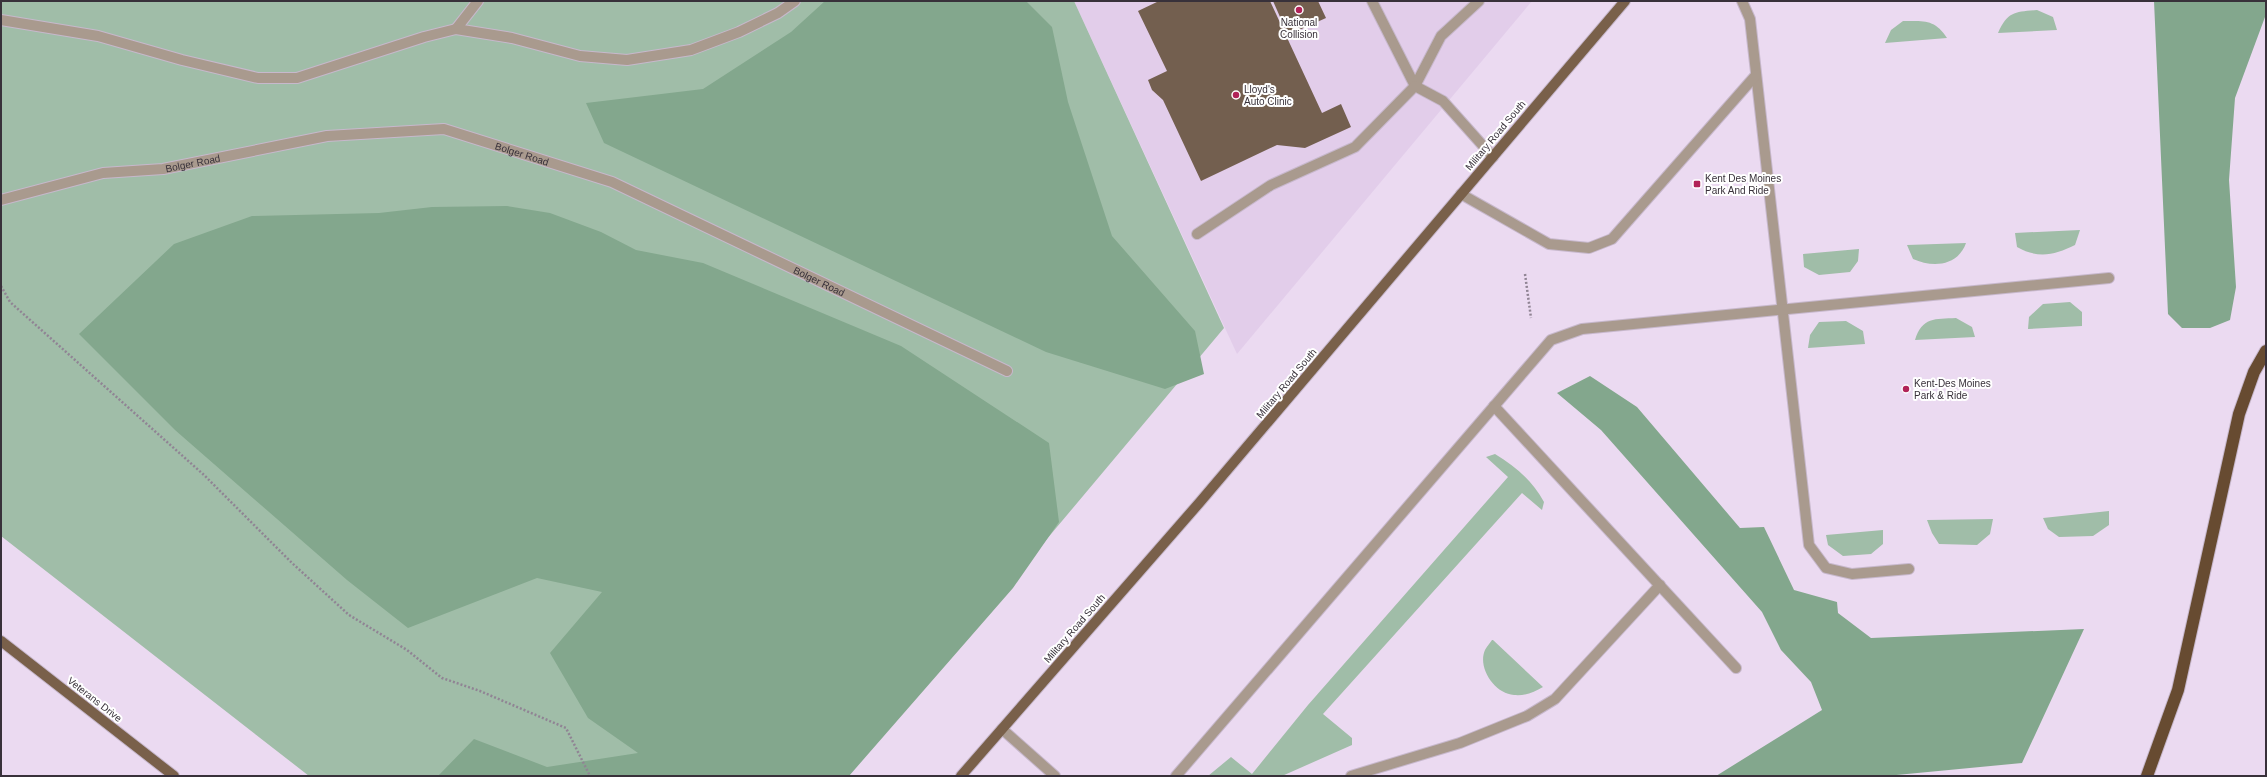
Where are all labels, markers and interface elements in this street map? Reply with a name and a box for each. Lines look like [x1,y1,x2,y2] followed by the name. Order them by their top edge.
[1294,5,1304,15] marker: National Collision
[1280,17,1318,40] place label: National Collision
[1244,84,1292,107] place label: Lloyd's Auto Clinic
[1231,90,1241,100] marker: Lloyd's Auto Clinic
[1463,98,1528,172] street label: Military Road South
[494,140,550,168] street label: Bolger Road
[164,153,221,174] street label: Bolger Road
[1705,173,1781,196] place label: Kent Des Moines Park And Ride
[1692,179,1702,189] marker: Kent Des Moines Park And Ride
[792,265,846,299] street label: Bolger Road
[1254,346,1319,420] street label: Military Road South
[1914,378,1991,401] place label: Kent-Des Moines Park & Ride
[1901,384,1911,394] marker: Kent-Des Moines Park & Ride
[1042,592,1107,665] street label: Military Road South
[65,675,124,724] street label: Veterans Drive

